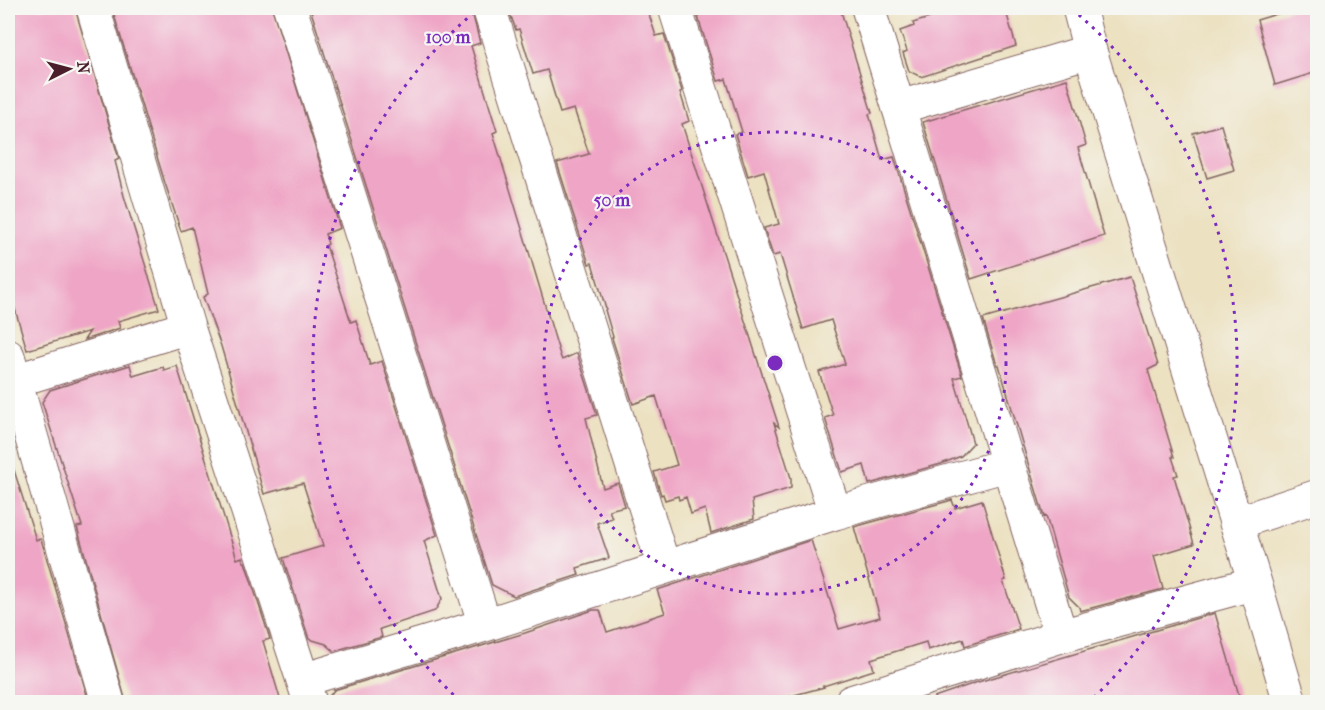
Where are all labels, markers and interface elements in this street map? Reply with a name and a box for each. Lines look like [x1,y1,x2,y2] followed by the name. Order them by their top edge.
[425,27,472,48] text: 100 m
[39,39,99,99] north arrow
[73,60,94,75] text: N
[594,190,631,211] text: 50 m
[765,353,785,373] centre of rings

